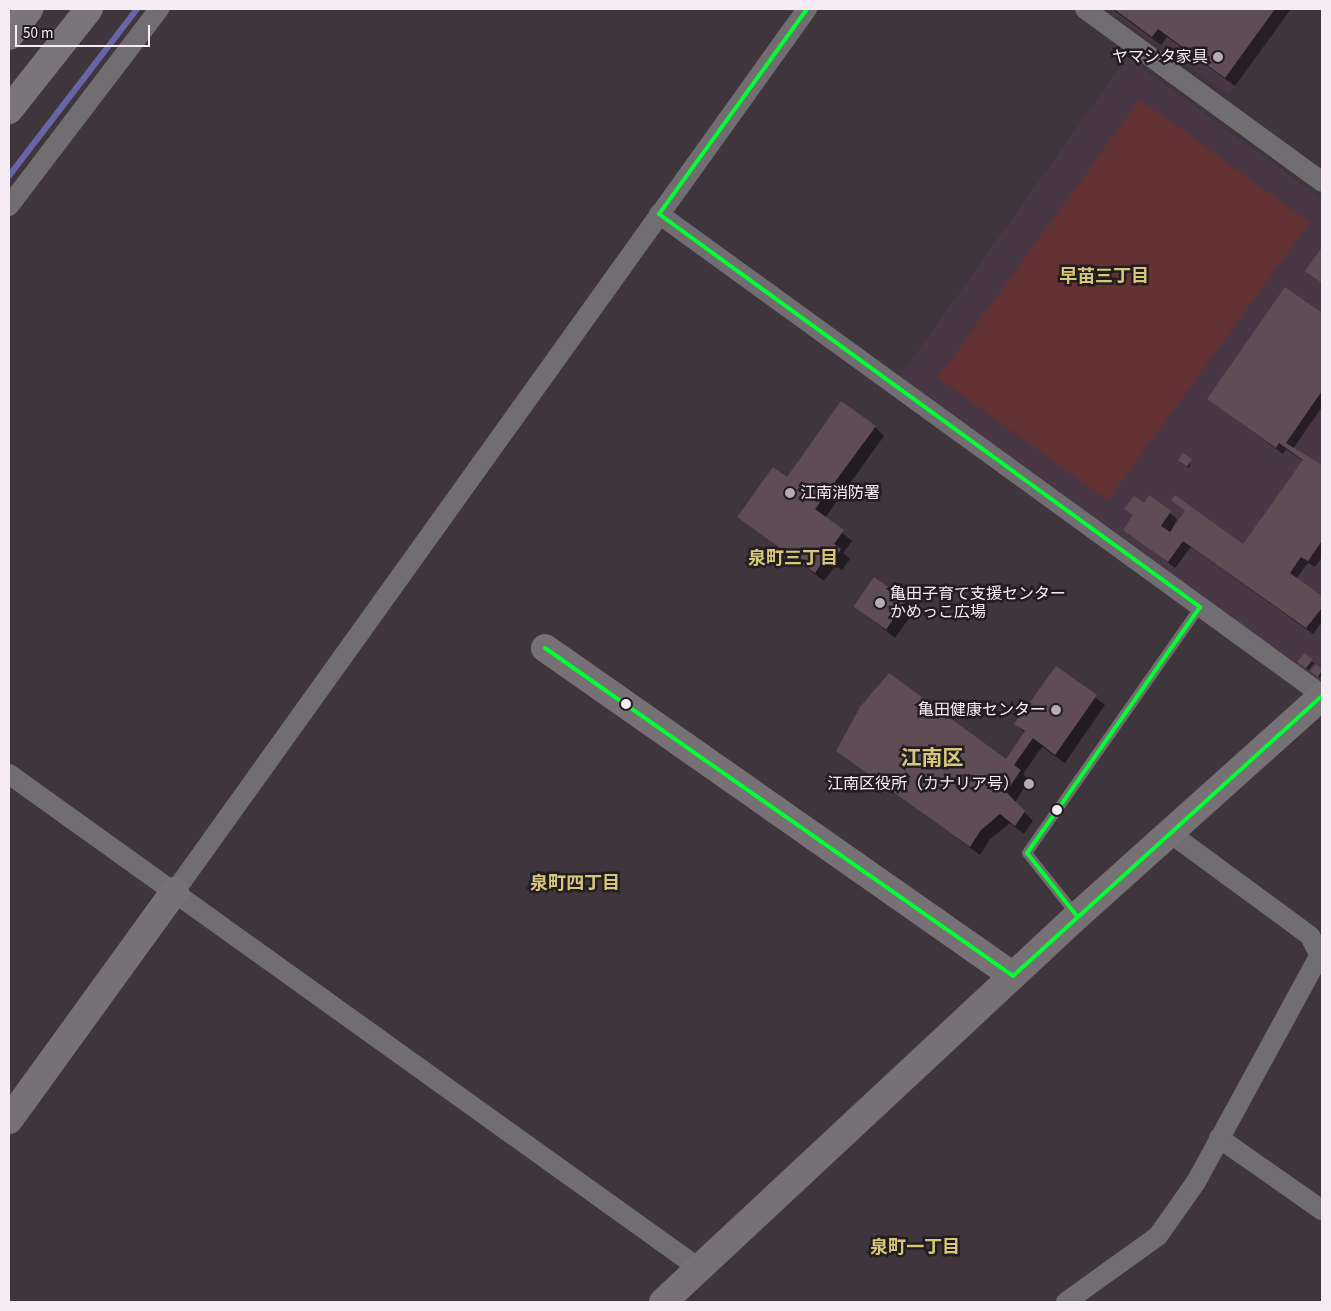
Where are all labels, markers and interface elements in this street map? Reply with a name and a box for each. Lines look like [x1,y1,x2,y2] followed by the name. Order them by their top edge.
[18,15,152,47] scale bar
[23,23,53,44] text: 50 m
[1112,47,1208,67] place label: ヤマシタ家具
[1212,51,1224,63] marker: ヤマシタ家具
[1059,266,1149,288] district label: 早苗三丁目
[800,483,880,503] place label: 江南消防署
[784,487,796,499] marker: 江南消防署
[748,548,838,570] district label: 泉町三丁目
[890,584,1066,622] place label: 亀田子育て支援センター かめっこ広場
[874,597,886,609] marker: 亀田子育て支援センター かめっこ広場
[621,699,631,709] unlabelled marker
[918,700,1046,720] place label: 亀田健康センター
[1050,704,1062,716] marker: 亀田健康センター
[901,745,963,771] district label: 江南区
[827,774,1019,794] place label: 江南区役所（カナリア号）
[1023,778,1035,790] marker: 江南区役所（カナリア号）
[1052,805,1062,815] unlabelled marker
[530,873,620,895] district label: 泉町四丁目
[870,1237,960,1259] district label: 泉町一丁目

